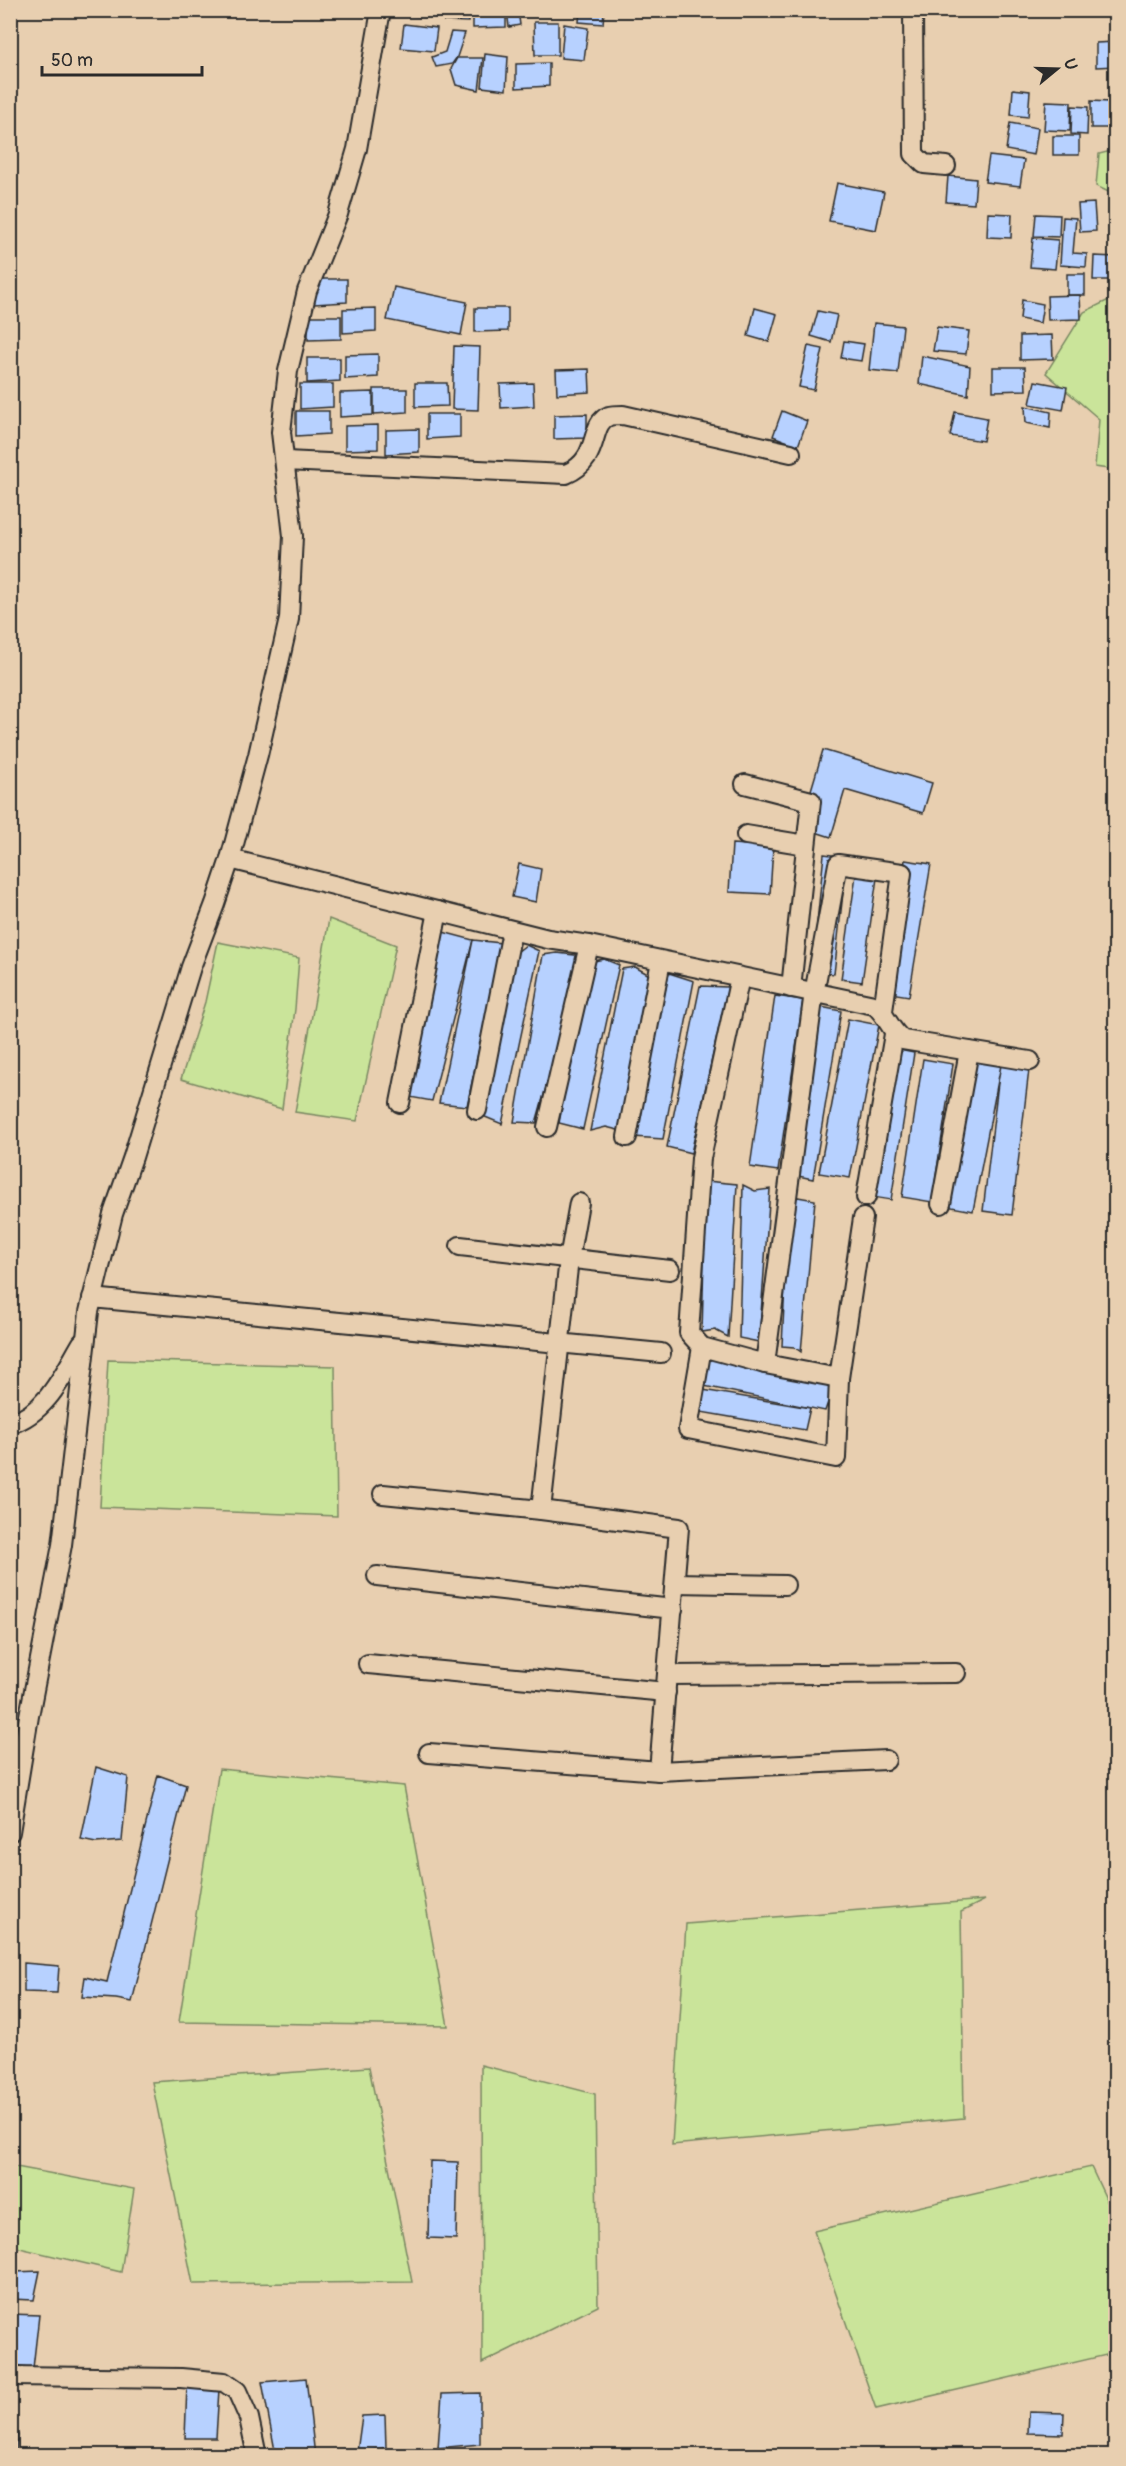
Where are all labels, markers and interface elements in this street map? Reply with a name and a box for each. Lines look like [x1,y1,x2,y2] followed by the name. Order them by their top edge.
[42,39,202,77] scale bar
[1027,39,1087,99] north arrow
[51,49,93,72] text: 50 m
[1059,56,1082,73] text: U

